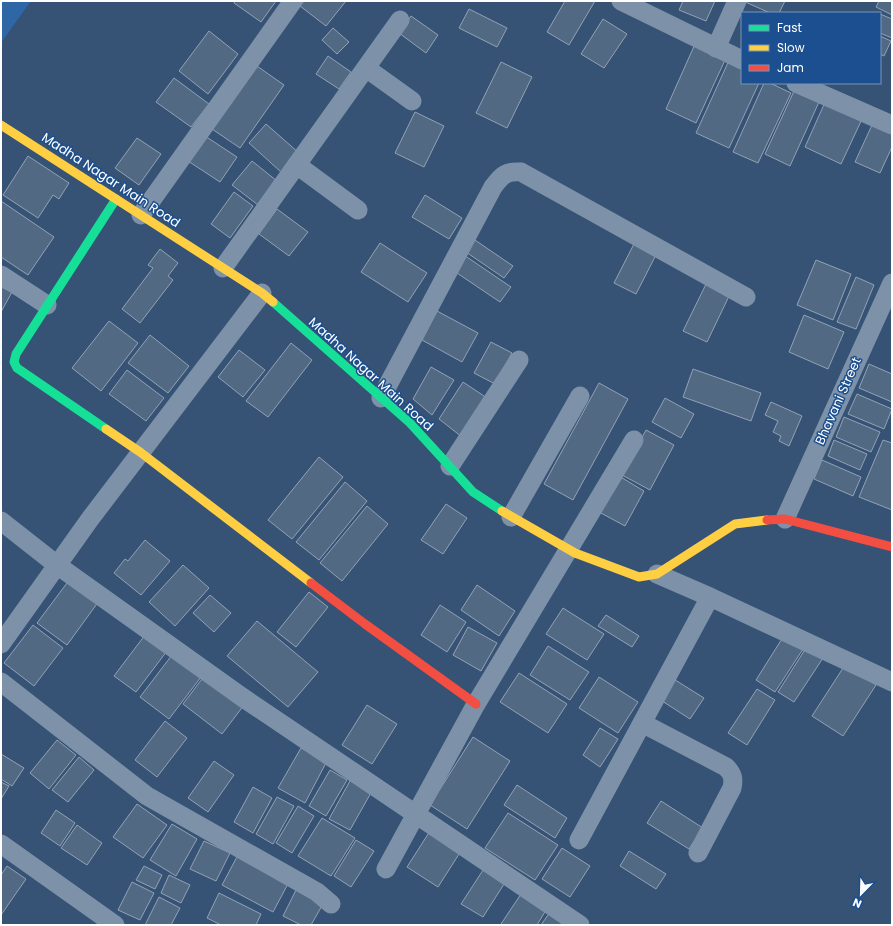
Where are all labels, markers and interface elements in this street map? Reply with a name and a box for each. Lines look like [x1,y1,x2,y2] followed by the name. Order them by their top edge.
[741,12,881,84] legend
[777,19,802,36] text: Fast
[777,39,805,56] text: Slow
[777,59,804,76] text: Jam
[38,128,184,232] street label: Madha Nagar Main Road
[304,313,438,435] street label: Madha Nagar Main Road
[810,354,866,448] street label: Bhavani Street
[841,874,881,914] north arrow
[850,894,864,912] text: N

